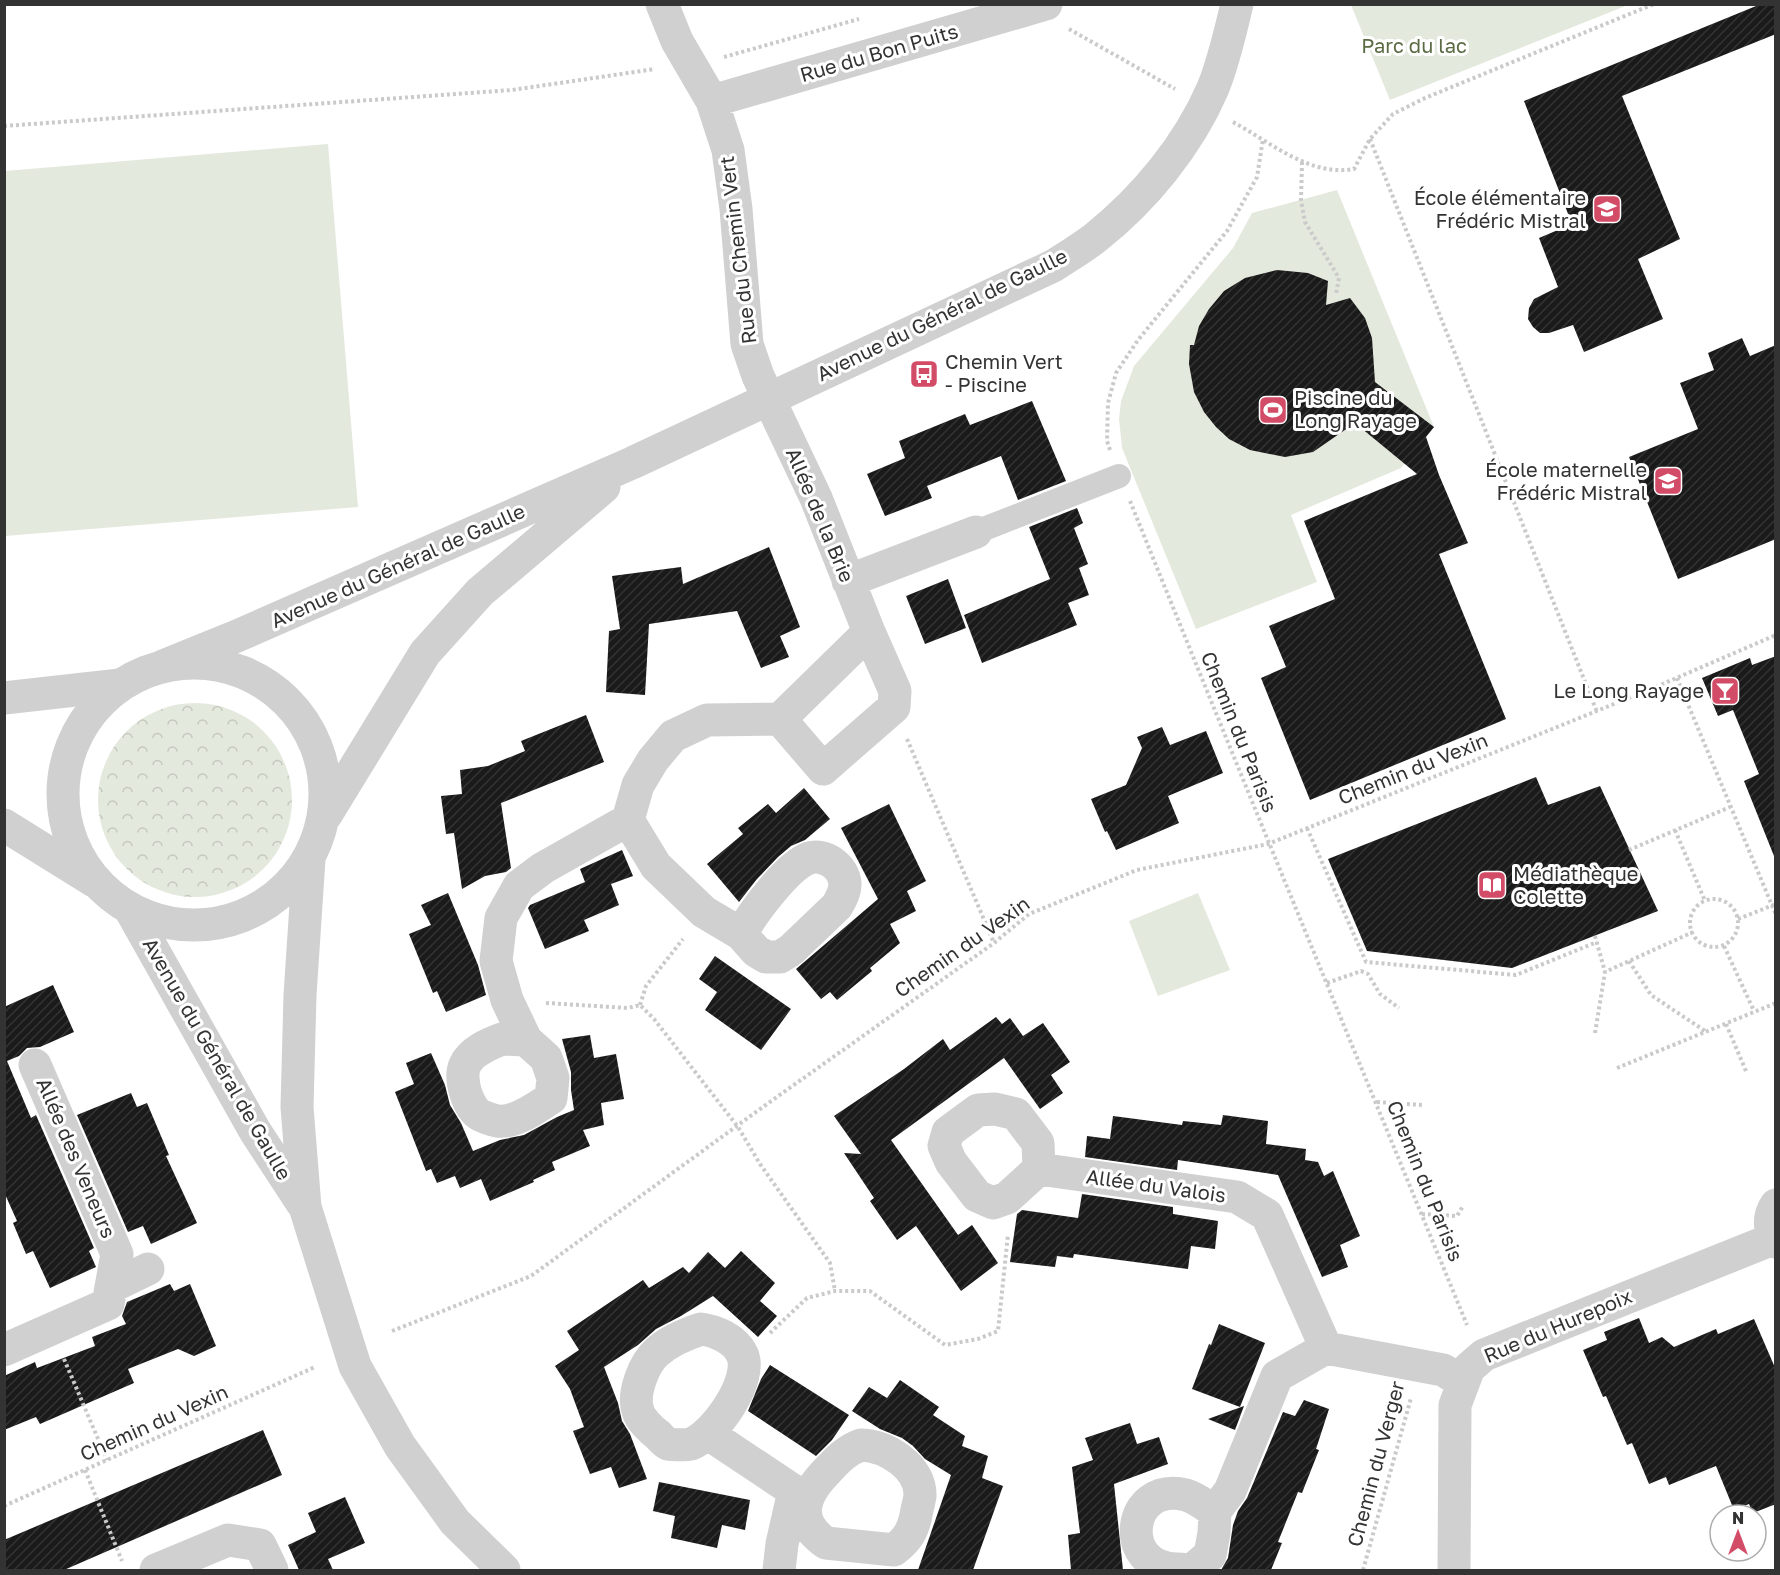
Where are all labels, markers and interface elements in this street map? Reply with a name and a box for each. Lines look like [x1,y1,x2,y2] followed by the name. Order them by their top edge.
[797,18,960,86] street label: Rue du Bon Puits
[1361,33,1467,57] park label: Parc du lac
[714,155,760,345] street label: Rue du Chemin Vert
[1414,185,1586,232] place label: École élémentaire Frédéric Mistral
[1591,193,1623,225] school or university icon: École élémentaire Frédéric Mistral
[812,243,1071,385] street label: Avenue du Général de Gaulle
[945,349,1063,396] place label: Chemin Vert - Piscine
[908,358,940,390] bus stop icon: Chemin Vert - Piscine
[1294,385,1417,432] place label: Piscine du Long Rayage
[1257,394,1289,426] sports icon: Piscine du Long Rayage
[782,444,860,585] street label: Allée de la Brie
[1485,457,1647,504] place label: École maternelle Frédéric Mistral
[1652,465,1684,497] school or university icon: École maternelle Frédéric Mistral
[267,498,528,632] street label: Avenue du Général de Gaulle
[1197,648,1283,815] street label: Chemin du Parisis
[1709,675,1741,707] bar icon: Le Long Rayage
[1553,678,1704,702] place label: Le Long Rayage
[1334,727,1491,809] street label: Chemin du Vexin
[1513,861,1638,908] place label: Médiathèque Colette
[1476,869,1508,901] library icon: Médiathèque Colette
[889,891,1034,1002] street label: Chemin du Vexin
[139,933,297,1184] street label: Avenue du Général de Gaulle
[32,1074,121,1241] street label: Allée des Veneurs
[1383,1097,1469,1264] street label: Chemin du Parisis
[1085,1163,1228,1207] street label: Allée du Valois
[1480,1283,1635,1367] street label: Rue du Hurepoix
[1341,1378,1409,1549] street label: Chemin du Verger
[76,1379,231,1465] street label: Chemin du Vexin
[1708,1503,1768,1563] north arrow
[1732,1508,1744,1528] text: N

